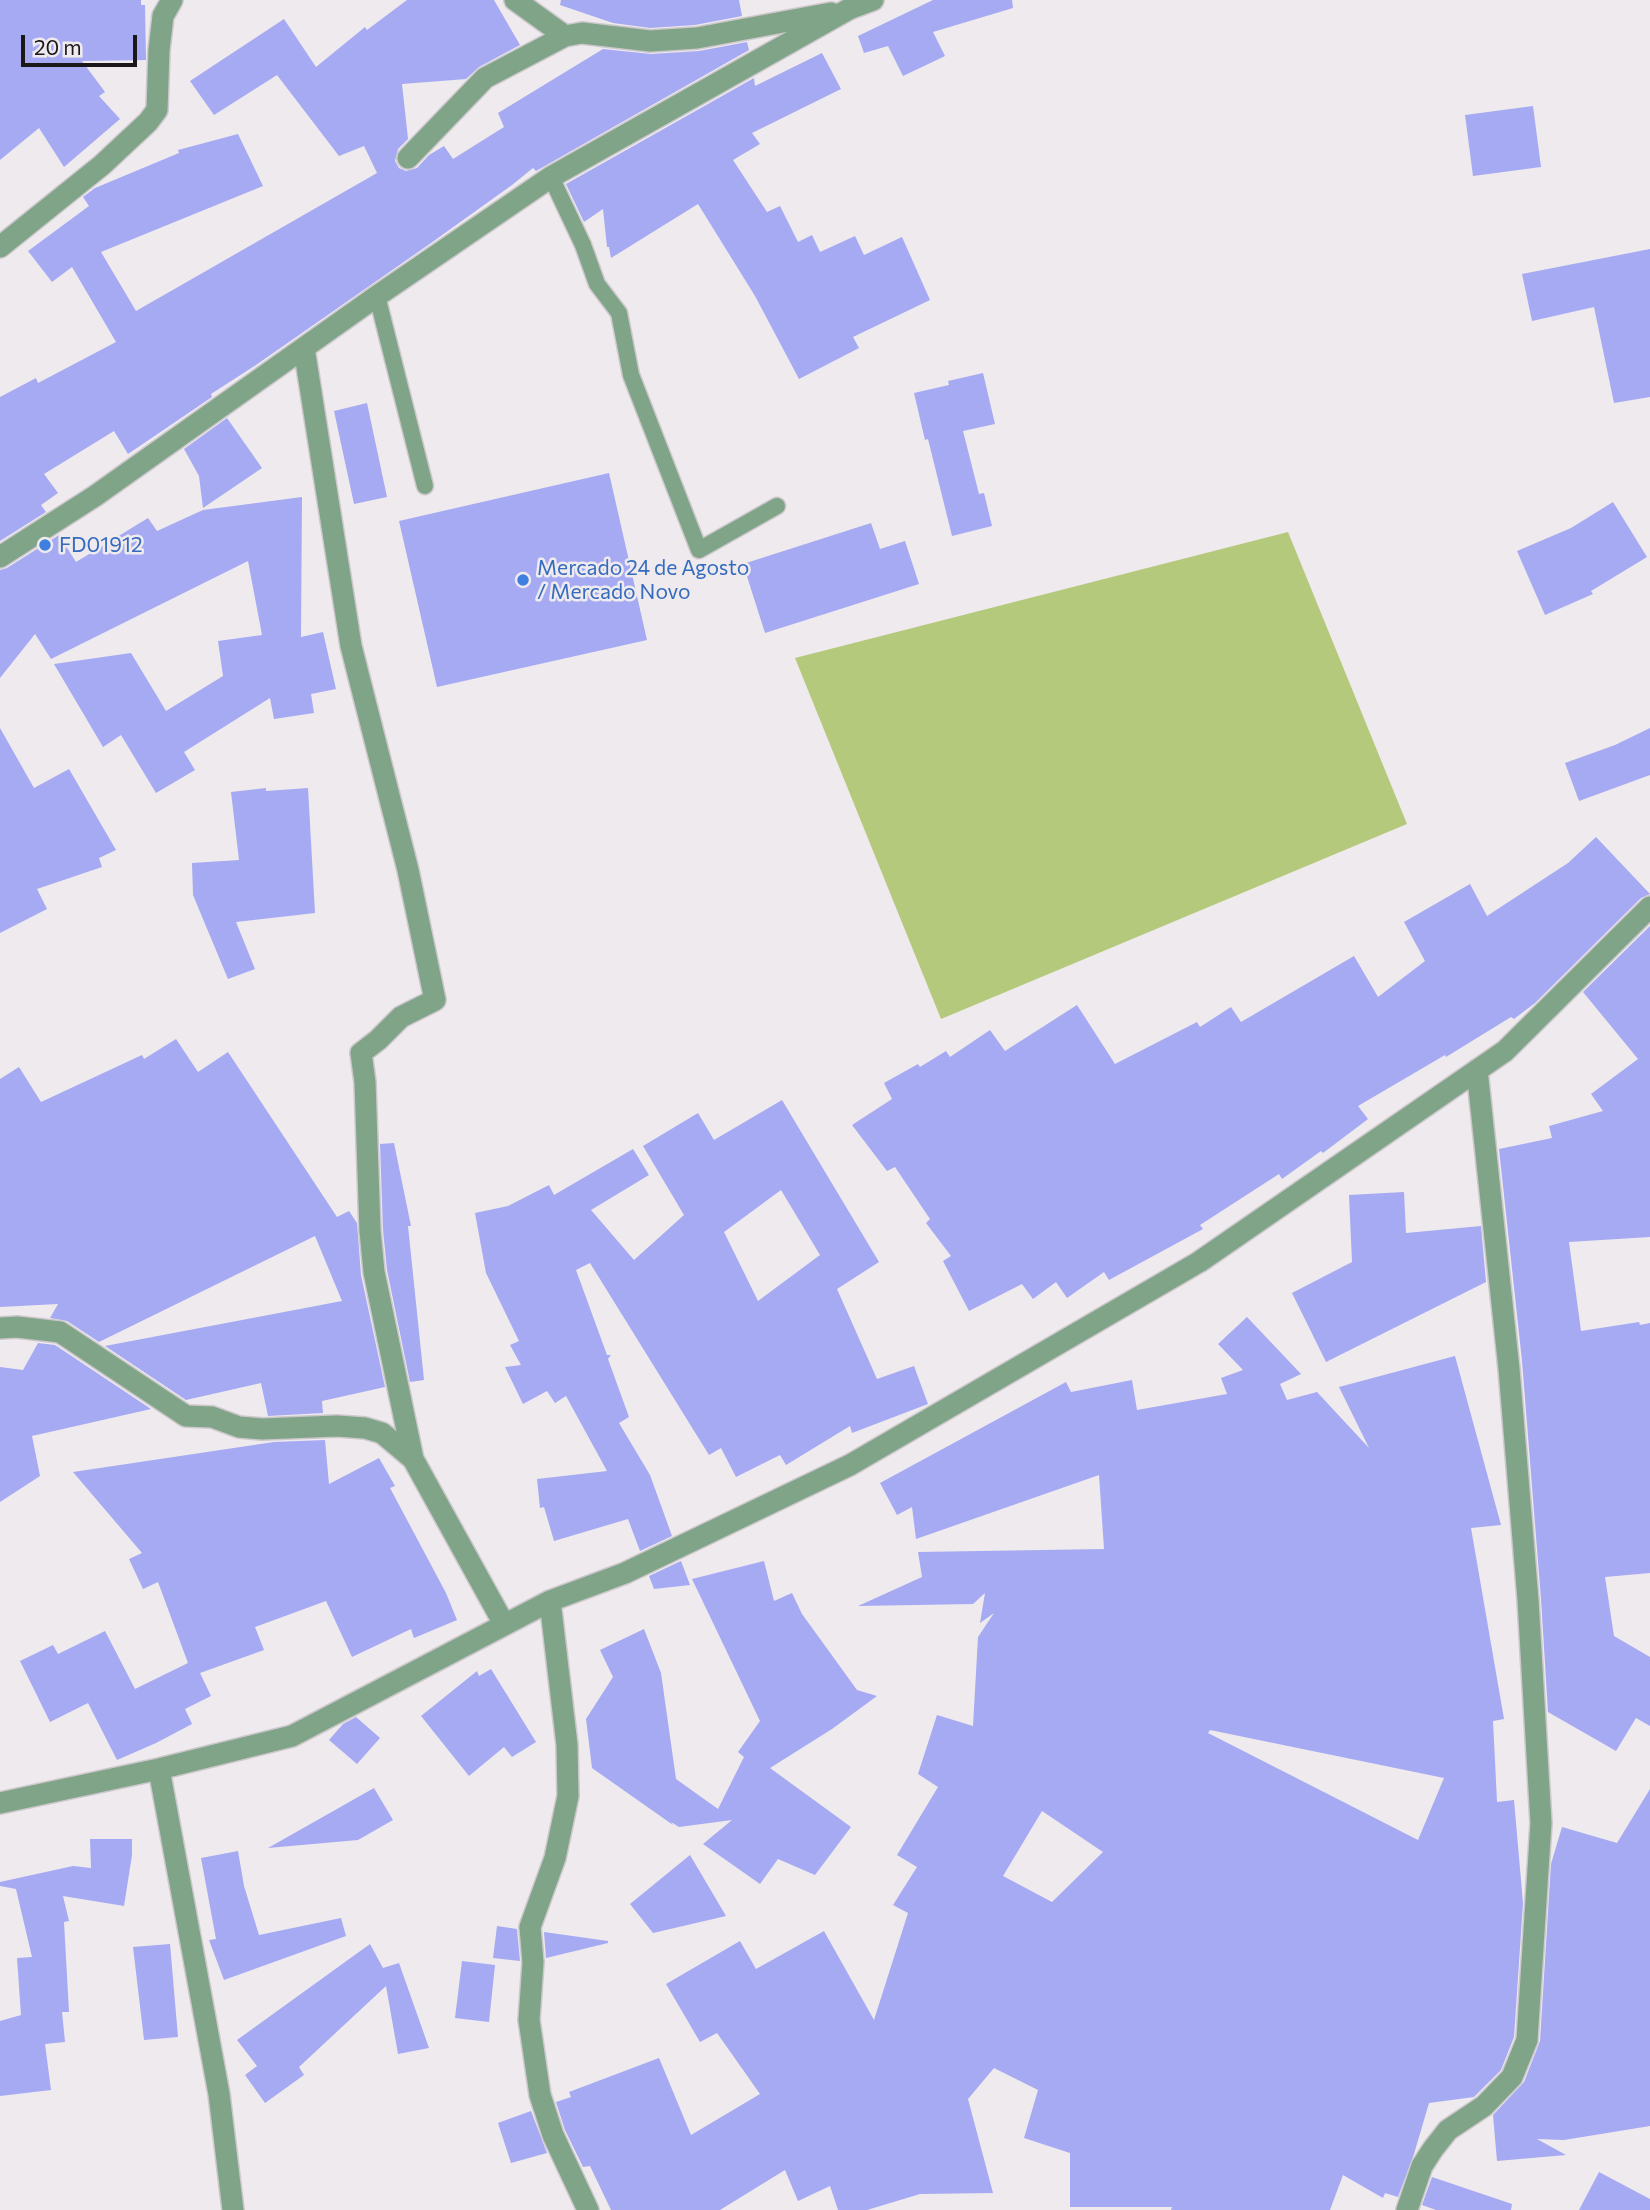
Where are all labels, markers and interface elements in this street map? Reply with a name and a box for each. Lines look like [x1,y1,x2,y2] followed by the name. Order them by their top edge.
[24,21,140,65] scale bar
[34,34,82,59] text: 20 m
[59,532,143,558] place label: FD01912
[37,537,53,553] marker: FD01912
[537,555,749,605] place label: Mercado 24 de Agosto / Mercado Novo
[515,572,531,588] marker: Mercado 24 de Agosto / Mercado Novo

